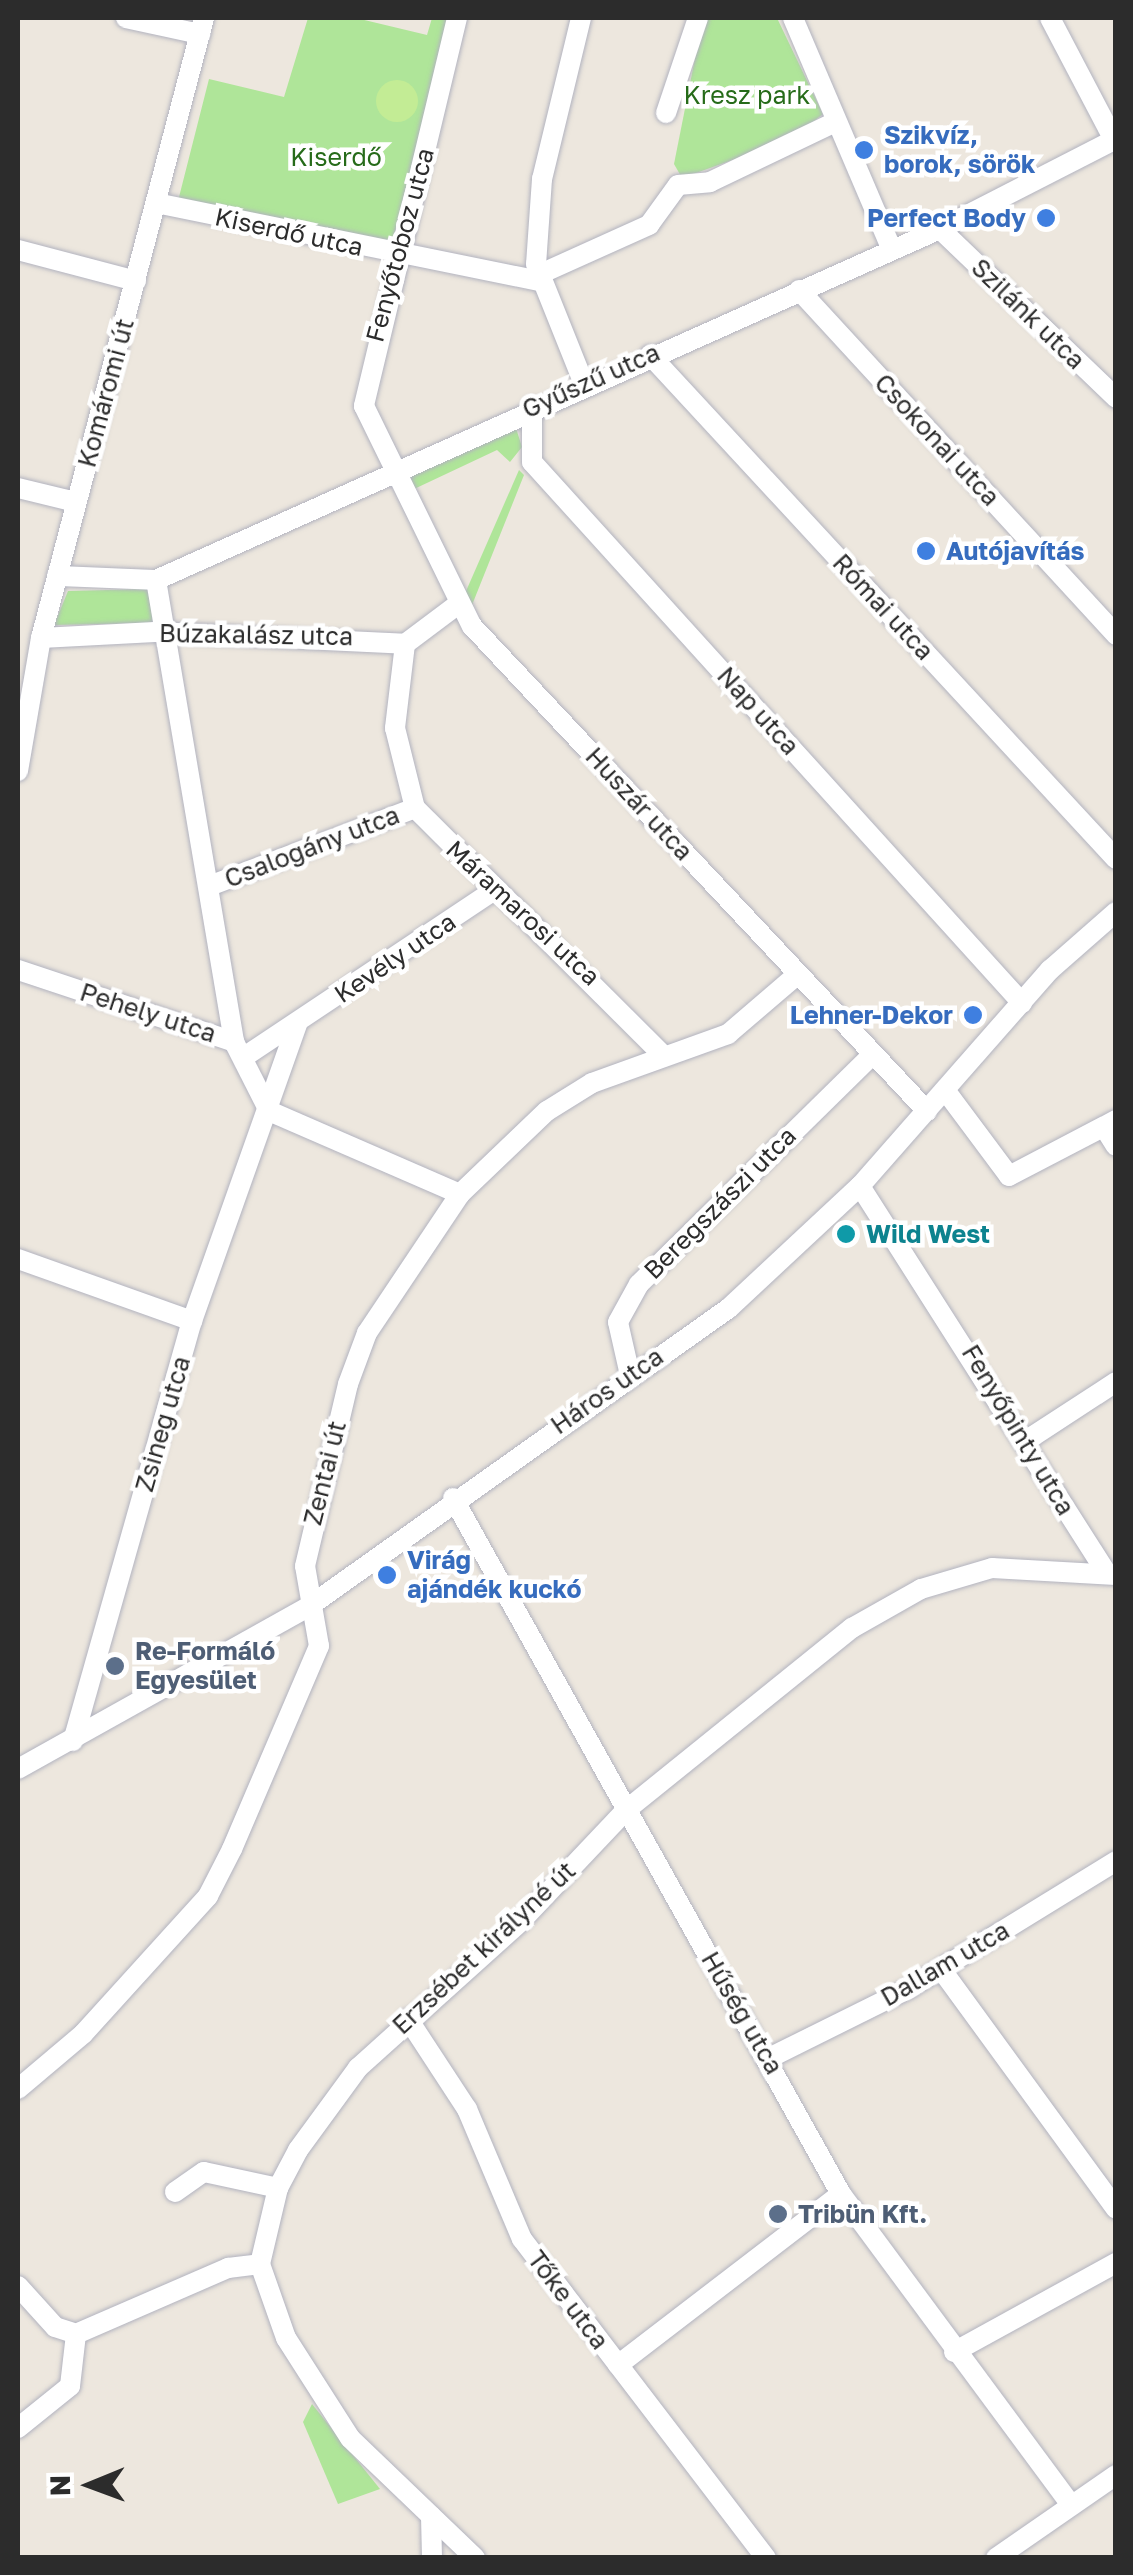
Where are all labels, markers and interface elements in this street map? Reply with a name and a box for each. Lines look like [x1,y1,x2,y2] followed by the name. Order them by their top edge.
[684,80,810,110] park label: Kresz park
[884,121,1036,180] place label: Szikvíz, borok, sörök
[853,139,875,161] marker: Szikvíz, borok, sörök
[290,142,382,172] park label: Kiserdő
[360,145,440,345] street label: Fenyőtoboz utca
[212,202,366,262] street label: Kiserdő utca
[867,203,1026,233] place label: Perfect Body
[1035,207,1057,229] marker: Perfect Body
[965,253,1091,375] street label: Szilánk utca
[72,315,140,471] street label: Komáromi út
[518,337,664,425] street label: Gyűszű utca
[868,368,1006,512] street label: Csokonai utca
[946,536,1085,566] place label: Autójavítás
[915,540,937,562] marker: Autójavítás
[826,548,940,666] street label: Római utca
[159,618,353,652] street label: Búzakalász utca
[711,661,805,761] street label: Nap utca
[579,741,699,867] street label: Huszár utca
[220,800,404,894] street label: Csalogány utca
[440,834,606,992] street label: Máramarosi utca
[329,907,461,1009] street label: Kevély utca
[76,977,220,1049] street label: Pehely utca
[790,1000,953,1030] place label: Lehner-Dekor
[962,1004,984,1026] marker: Lehner-Dekor
[638,1121,802,1285] street label: Beregszászi utca
[866,1219,990,1249] place label: Wild West
[835,1223,857,1245] marker: Wild West
[955,1339,1081,1521] street label: Fenyőpinty utca
[545,1341,669,1441] street label: Háros utca
[129,1353,197,1495] street label: Zsineg utca
[298,1418,352,1528] street label: Zentai út
[407,1546,582,1605] place label: Virág ajándék kuckó
[376,1564,398,1586] marker: Virág ajándék kuckó
[135,1637,275,1696] place label: Re-Formáló Egyesület
[104,1655,126,1677] marker: Re-Formáló Egyesület
[386,1856,582,2040] street label: Erzsébet királyné út
[876,1915,1014,2013] street label: Dallam utca
[695,1946,789,2080] street label: Hűség utca
[798,2199,927,2229] place label: Tribün Kft.
[767,2203,789,2225] marker: Tribün Kft.
[521,2245,615,2355] street label: Tőke utca
[40,2435,140,2535] north arrow
[43,2475,76,2496] text: N

